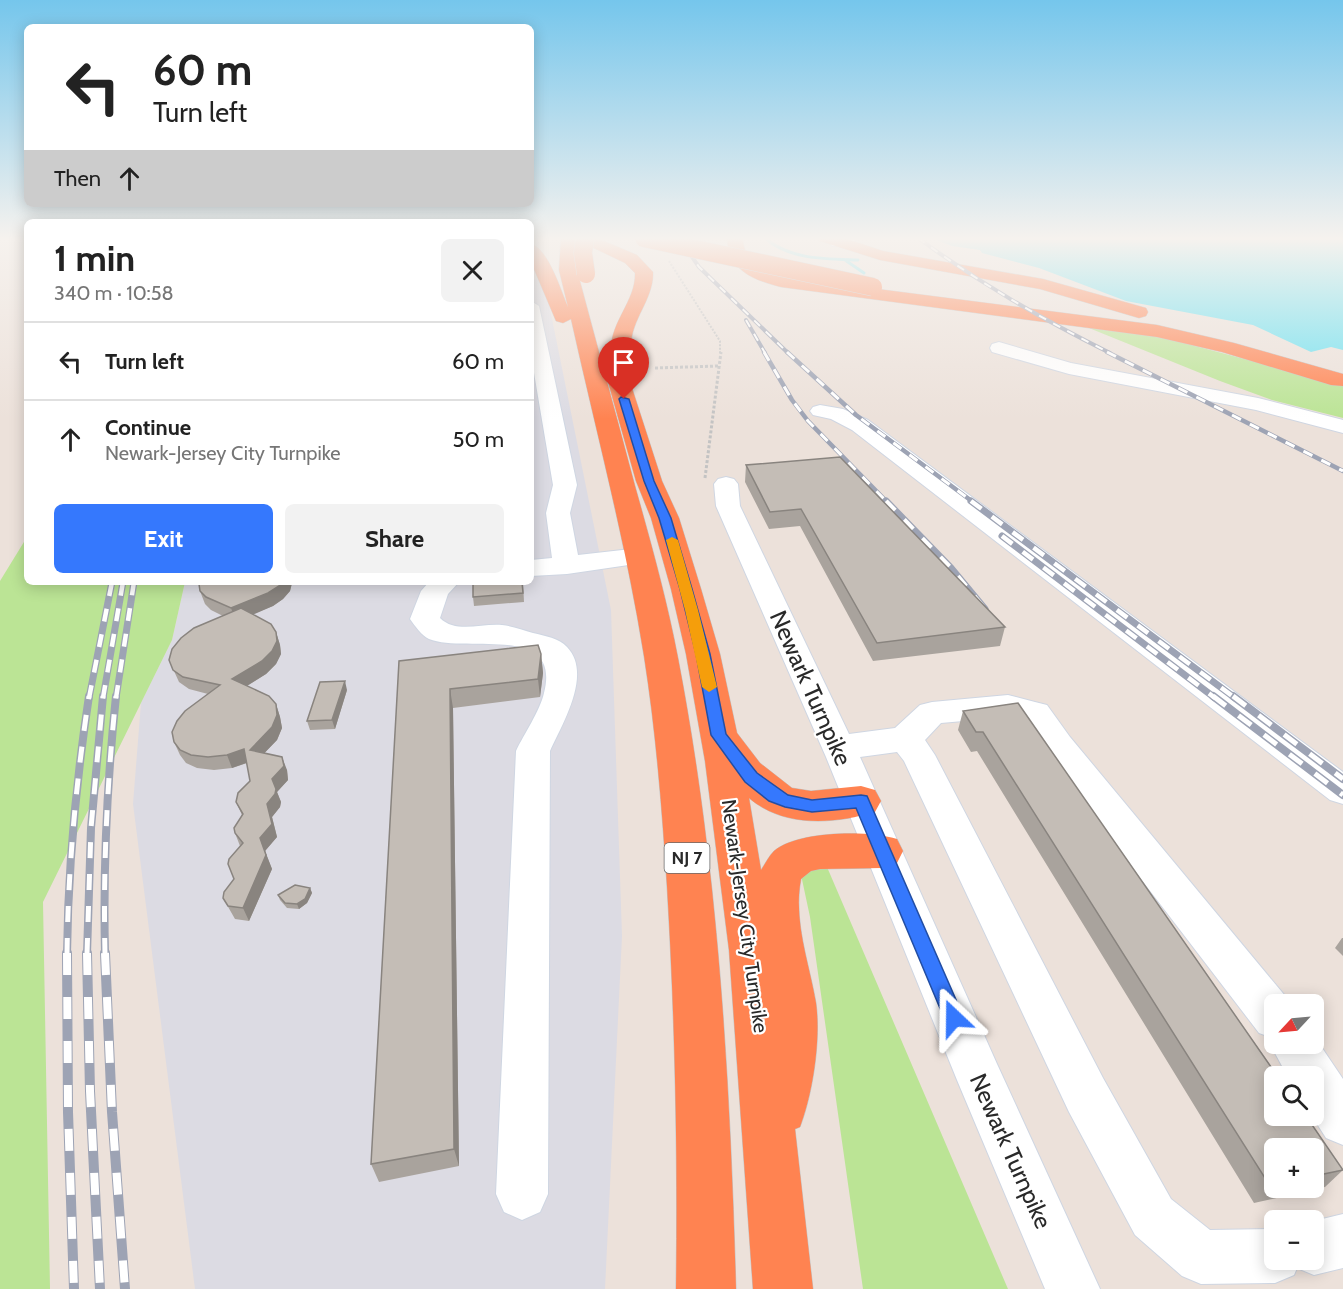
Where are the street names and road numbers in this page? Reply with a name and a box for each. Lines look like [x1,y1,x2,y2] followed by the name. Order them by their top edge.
[764,606,858,770] street label: Newark Turnpike
[717,798,773,1034] street label: Newark-Jersey City Turnpike
[664,843,710,873] road number: NJ 7
[964,1069,1058,1233] street label: Newark Turnpike

